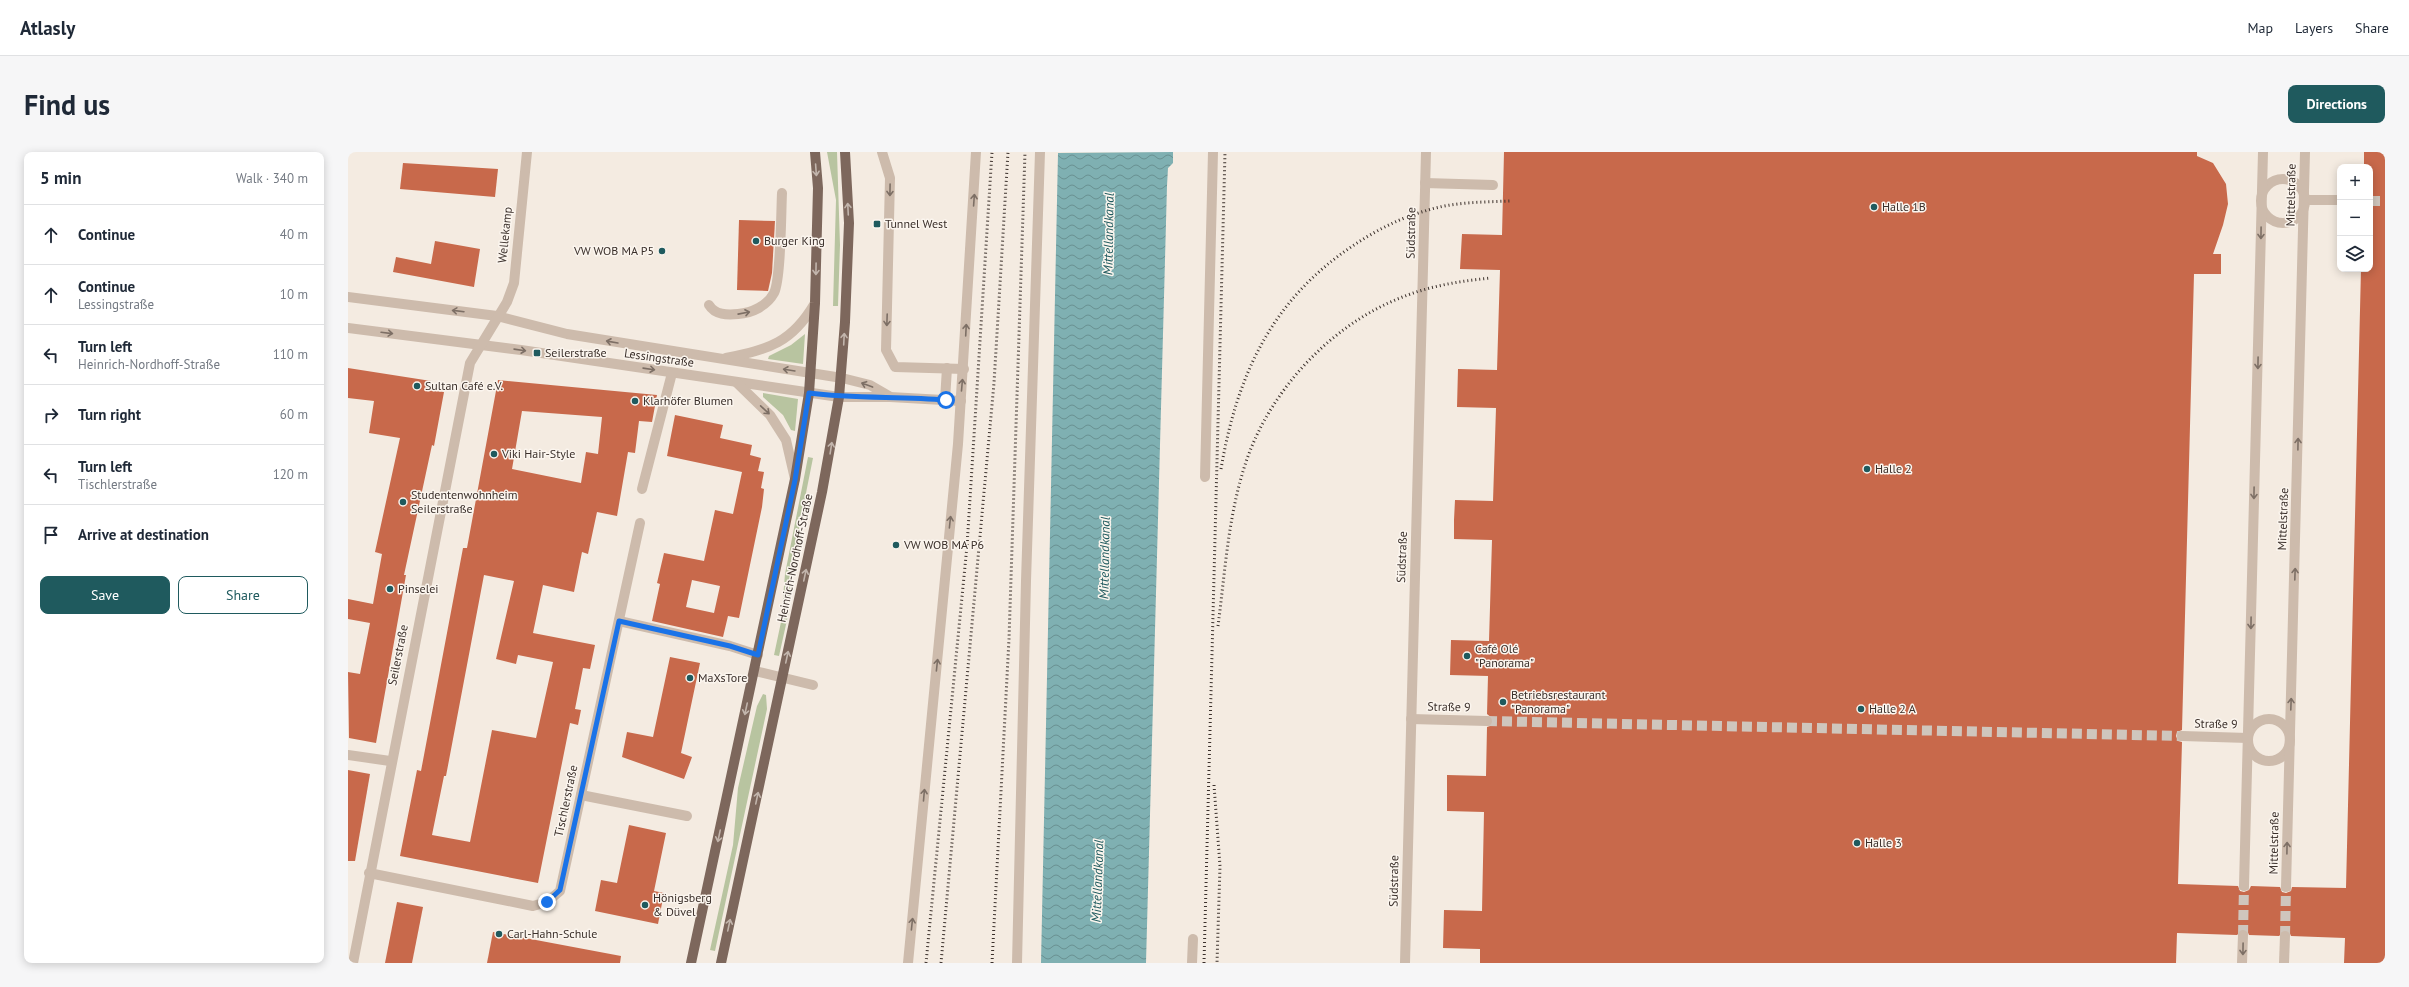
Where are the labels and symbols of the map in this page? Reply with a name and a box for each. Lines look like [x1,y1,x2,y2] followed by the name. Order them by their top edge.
[813,163,820,176] one-way arrow
[2282,164,2299,226] street label: Mittelstraße
[886,183,894,196] one-way arrow
[1099,192,1118,275] water label: Mittellandkanal
[970,194,977,207] one-way arrow
[1882,199,1926,214] place label: Halle 1B
[1869,202,1879,212] marker: Halle 1B
[844,203,852,216] one-way arrow
[494,206,515,264] street label: Wellekamp
[1403,207,1418,259] street label: Südstraße
[885,216,947,231] place label: Tunnel West
[872,219,882,229] marker: Tunnel West
[2257,226,2265,239] one-way arrow
[764,233,825,248] place label: Burger King
[751,236,761,246] marker: Burger King
[573,243,654,258] place label: VW WOB MA P5
[657,246,667,256] marker: VW WOB MA P5
[812,262,820,275] one-way arrow
[452,307,465,315] one-way arrow
[737,309,750,317] one-way arrow
[883,313,891,326] one-way arrow
[962,324,970,337] one-way arrow
[380,329,393,337] one-way arrow
[840,333,848,346] one-way arrow
[606,338,619,346] one-way arrow
[545,345,607,360] place label: Seilerstraße
[623,345,695,370] street label: Lessingstraße
[513,346,526,354] one-way arrow
[532,348,542,358] marker: Seilerstraße
[2254,356,2262,369] one-way arrow
[642,365,655,373] one-way arrow
[783,366,796,374] one-way arrow
[425,378,503,393] place label: Sultan Café e.V.
[959,379,966,392] one-way arrow
[412,381,422,391] marker: Sultan Café e.V.
[861,381,873,389] one-way arrow
[937,391,955,409] route start
[643,393,733,408] place label: Klarhöfer Blumen
[630,396,640,406] marker: Klarhöfer Blumen
[760,405,770,415] one-way arrow
[2294,438,2302,451] one-way arrow
[827,442,835,455] one-way arrow
[501,446,575,461] place label: Viki Hair-Style
[489,449,499,459] marker: Viki Hair-Style
[1875,461,1912,476] place label: Halle 2
[1862,464,1872,474] marker: Halle 2
[2251,486,2258,499] one-way arrow
[411,487,518,516] place label: Studentenwohnheim Seilerstraße
[2274,487,2291,551] street label: Mittelstraße
[774,492,815,624] street label: Heinrich-Nordhoff-Straße
[398,497,408,507] marker: Studentenwohnheim Seilerstraße
[947,516,954,529] one-way arrow
[1095,516,1114,599] water label: Mittellandkanal
[1393,531,1410,583] street label: Südstraße
[903,537,984,552] place label: VW WOB MA P6
[891,540,901,550] marker: VW WOB MA P6
[2291,568,2298,581] one-way arrow
[801,569,809,582] one-way arrow
[398,581,438,596] place label: Pinselei
[385,584,395,594] marker: Pinselei
[2247,616,2255,629] one-way arrow
[384,623,411,687] street label: Seilerstraße
[1475,641,1534,670] place label: Café Olé "Panorama"
[784,651,792,664] one-way arrow
[1462,651,1472,661] marker: Café Olé "Panorama"
[933,659,941,672] one-way arrow
[698,670,747,685] place label: MaXsTore
[685,673,695,683] marker: MaXsTore
[1511,687,1605,716] place label: Betriebsrestaurant "Panorama"
[1498,697,1508,707] marker: Betriebsrestaurant "Panorama"
[2287,698,2295,711] one-way arrow
[1427,699,1471,714] street label: Straße 9
[1869,701,1916,716] place label: Halle 2 A
[742,702,750,715] one-way arrow
[1856,704,1866,714] marker: Halle 2 A
[2194,716,2238,731] street label: Straße 9
[551,764,580,838] street label: Tischlerstraße
[921,789,928,802] one-way arrow
[753,792,761,805] one-way arrow
[2265,812,2282,874] street label: Mittelstraße
[714,829,722,842] one-way arrow
[1865,835,1902,850] place label: Halle 3
[1852,838,1862,848] marker: Halle 3
[1088,839,1107,923] water label: Mittellandkanal
[2283,842,2291,855] one-way arrow
[1386,855,1401,907] street label: Südstraße
[653,890,712,919] place label: Hönigsberg & Düvel
[538,893,556,911] route end
[640,900,650,910] marker: Hönigsberg & Düvel
[908,918,916,931] one-way arrow
[725,919,733,932] one-way arrow
[507,926,597,941] place label: Carl-Hahn-Schule
[494,929,504,939] marker: Carl-Hahn-Schule
[2239,942,2246,955] one-way arrow

